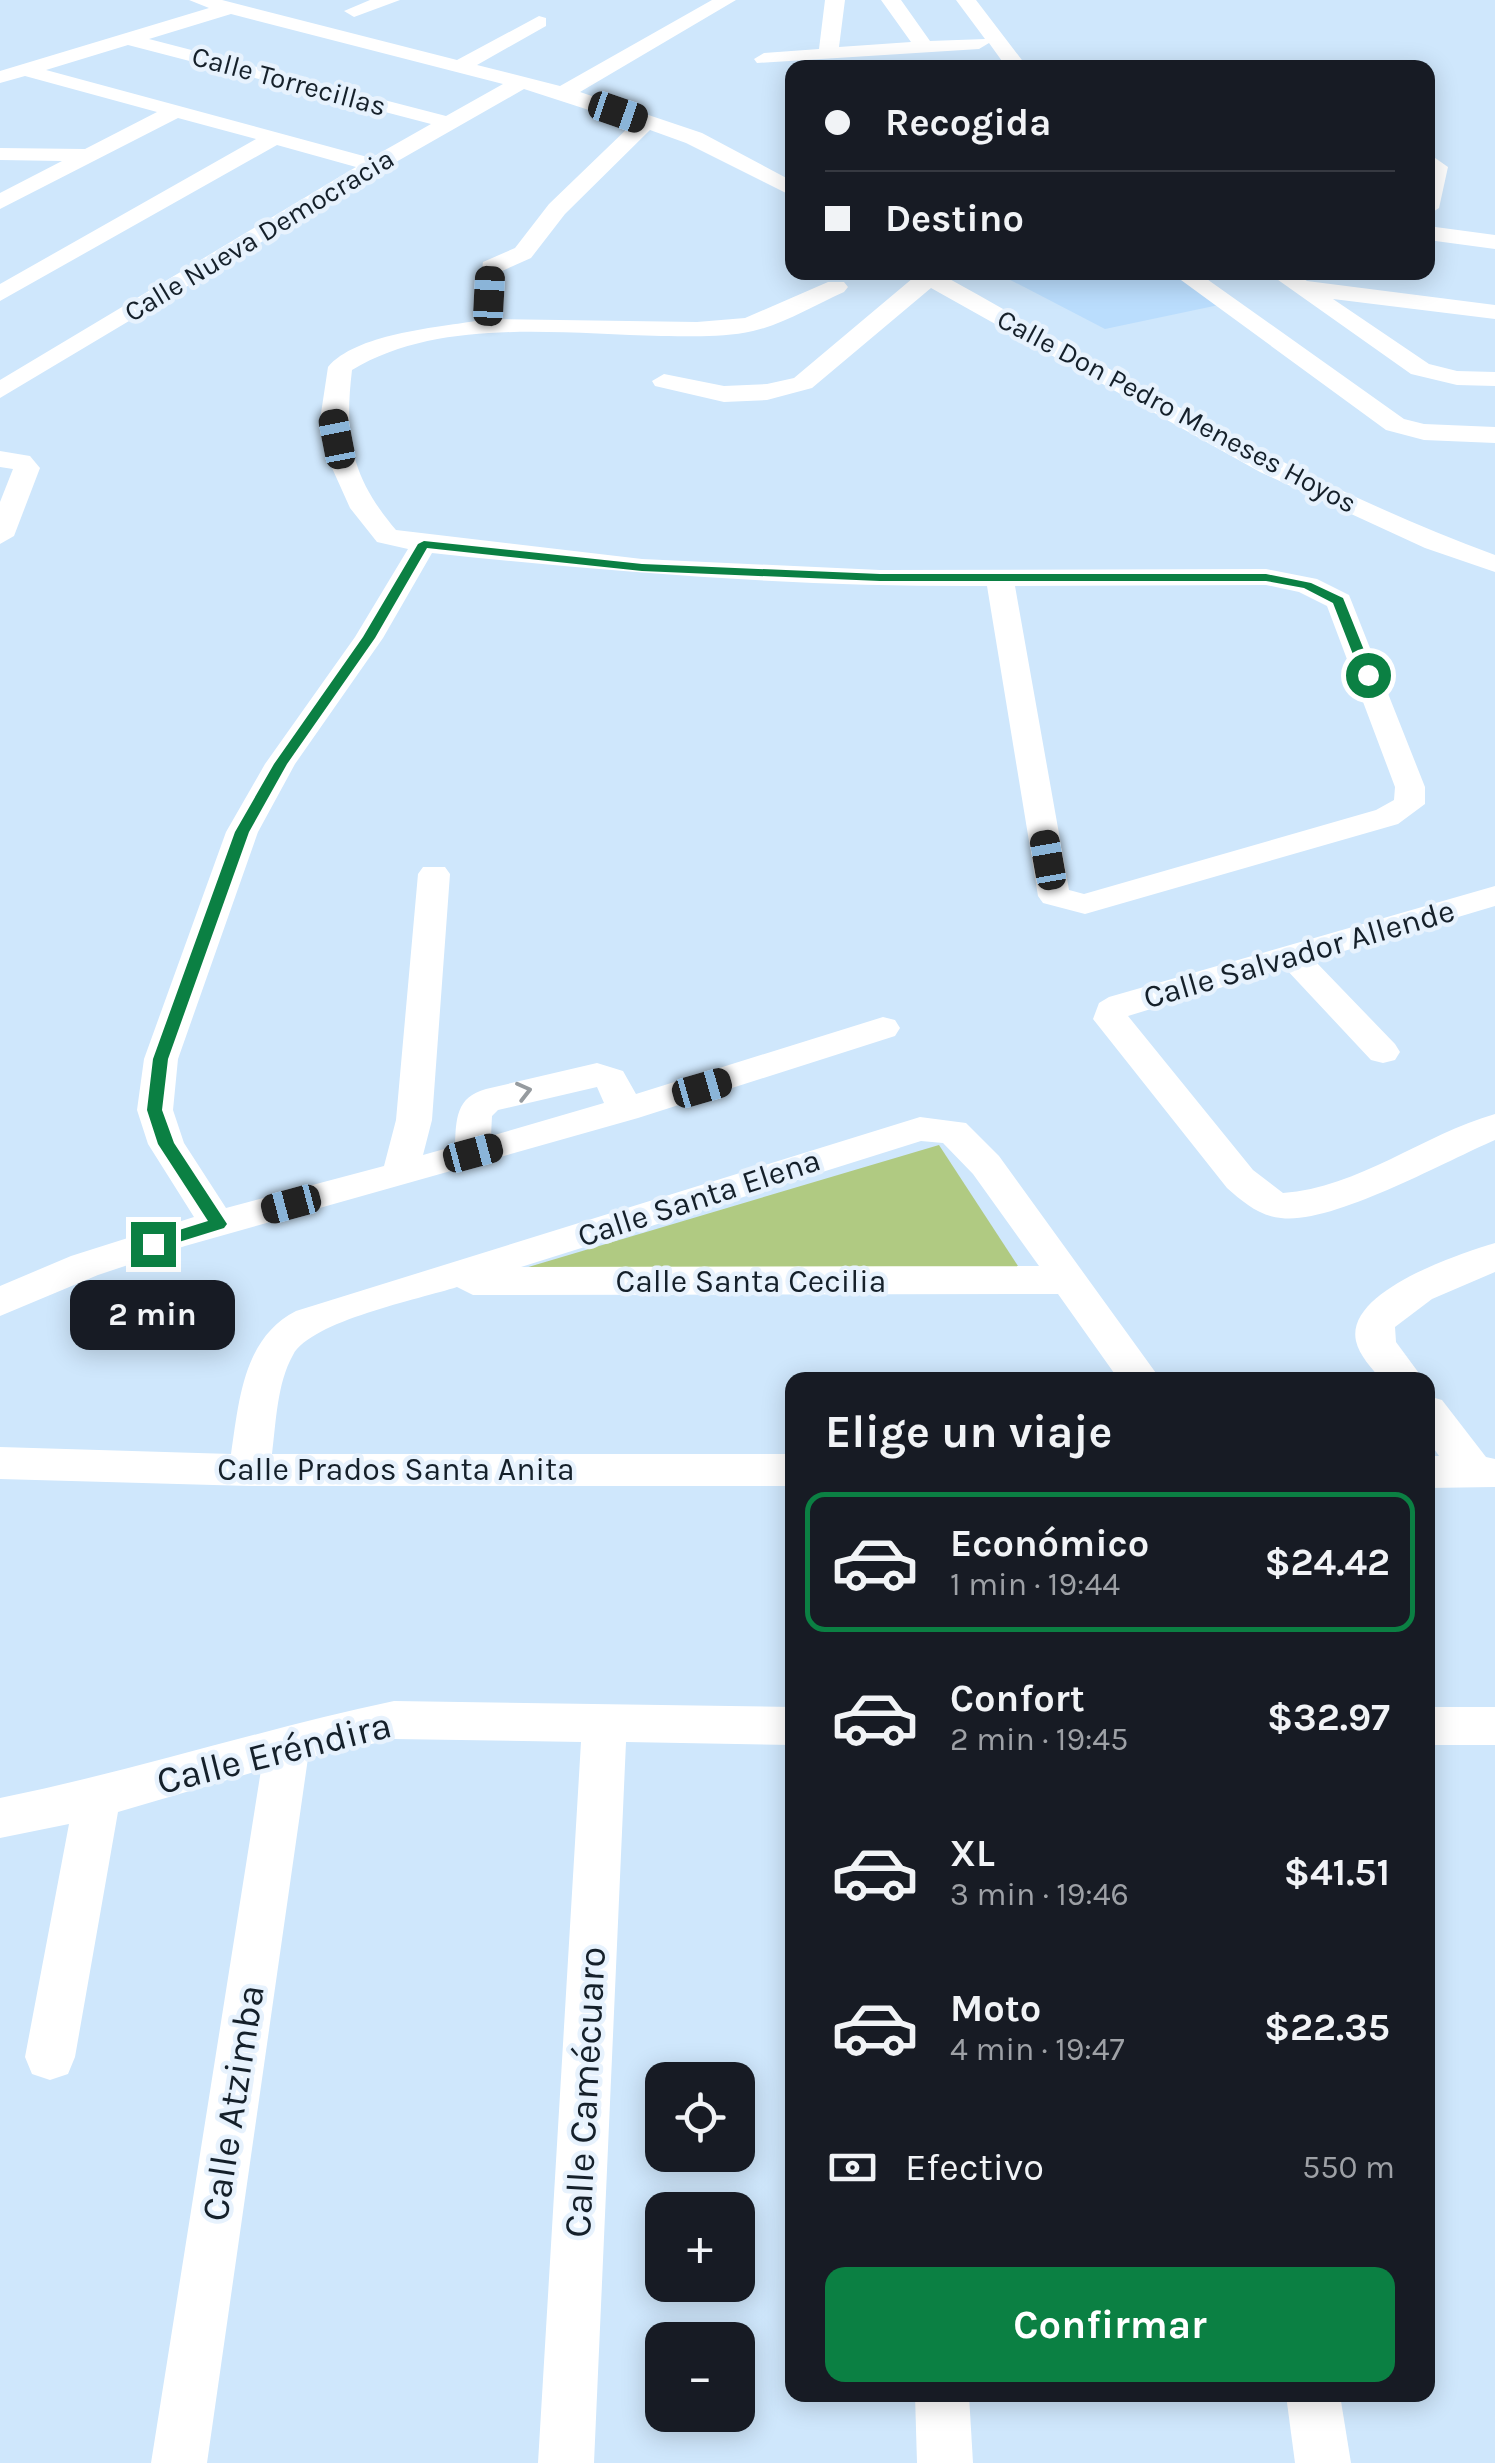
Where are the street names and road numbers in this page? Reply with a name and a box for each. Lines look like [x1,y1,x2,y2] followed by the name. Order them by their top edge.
[188,39,390,123] street label: Calle Torrecillas
[118,141,400,329] street label: Calle Nueva Democracia
[992,302,1362,520] street label: Calle Don Pedro Meneses Hoyos
[1139,892,1459,1016] street label: Calle Salvador Allende
[573,1141,825,1255] street label: Calle Santa Elena
[616,1263,886,1300] street label: Calle Santa Cecilia
[217,1451,575,1488] street label: Calle Prados Santa Anita
[152,1702,396,1804] street label: Calle Eréndira
[555,1945,615,2239] street label: Calle Camécuaro
[192,1982,274,2224] street label: Calle Atzimba

